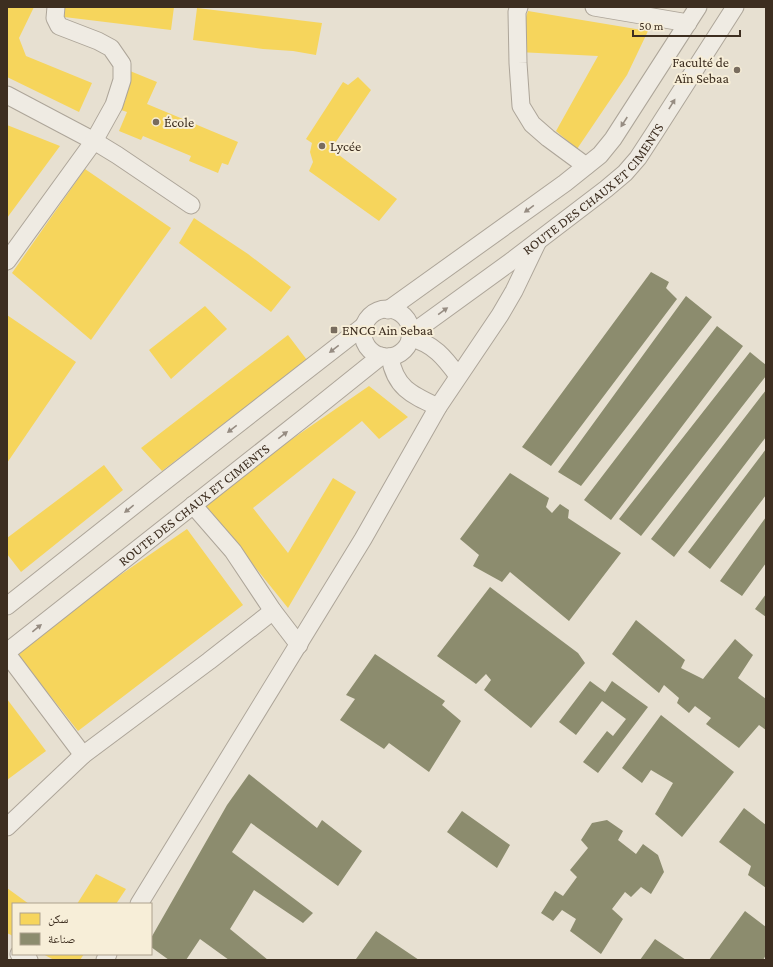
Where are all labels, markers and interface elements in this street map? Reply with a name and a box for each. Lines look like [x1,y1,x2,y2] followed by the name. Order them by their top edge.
[633,12,740,38] scale bar
[639,19,664,33] text: 50 m
[672,54,730,86] place label: Faculté de Aïn Sebaa
[732,65,742,75] marker: Faculté de Aïn Sebaa
[668,99,676,109] one-way arrow
[164,114,194,130] place label: École
[151,117,161,127] marker: École
[620,117,628,127] one-way arrow
[519,120,667,258] street label: ROUTE DES CHAUX ET CIMENTS
[330,138,361,154] place label: Lycée
[317,141,327,151] marker: Lycée
[524,205,534,213] one-way arrow
[437,307,448,315] one-way arrow
[342,322,434,338] place label: ENCG Ain Sebaa
[329,325,339,335] marker: ENCG Ain Sebaa
[329,345,340,353] one-way arrow
[226,425,237,433] one-way arrow
[277,431,288,439] one-way arrow
[115,440,273,569] street label: ROUTE DES CHAUX ET CIMENTS
[124,505,135,513] one-way arrow
[32,623,43,632] one-way arrow
[12,903,152,955] legend
[48,912,69,926] text: سكن
[48,932,75,946] text: صناعة

